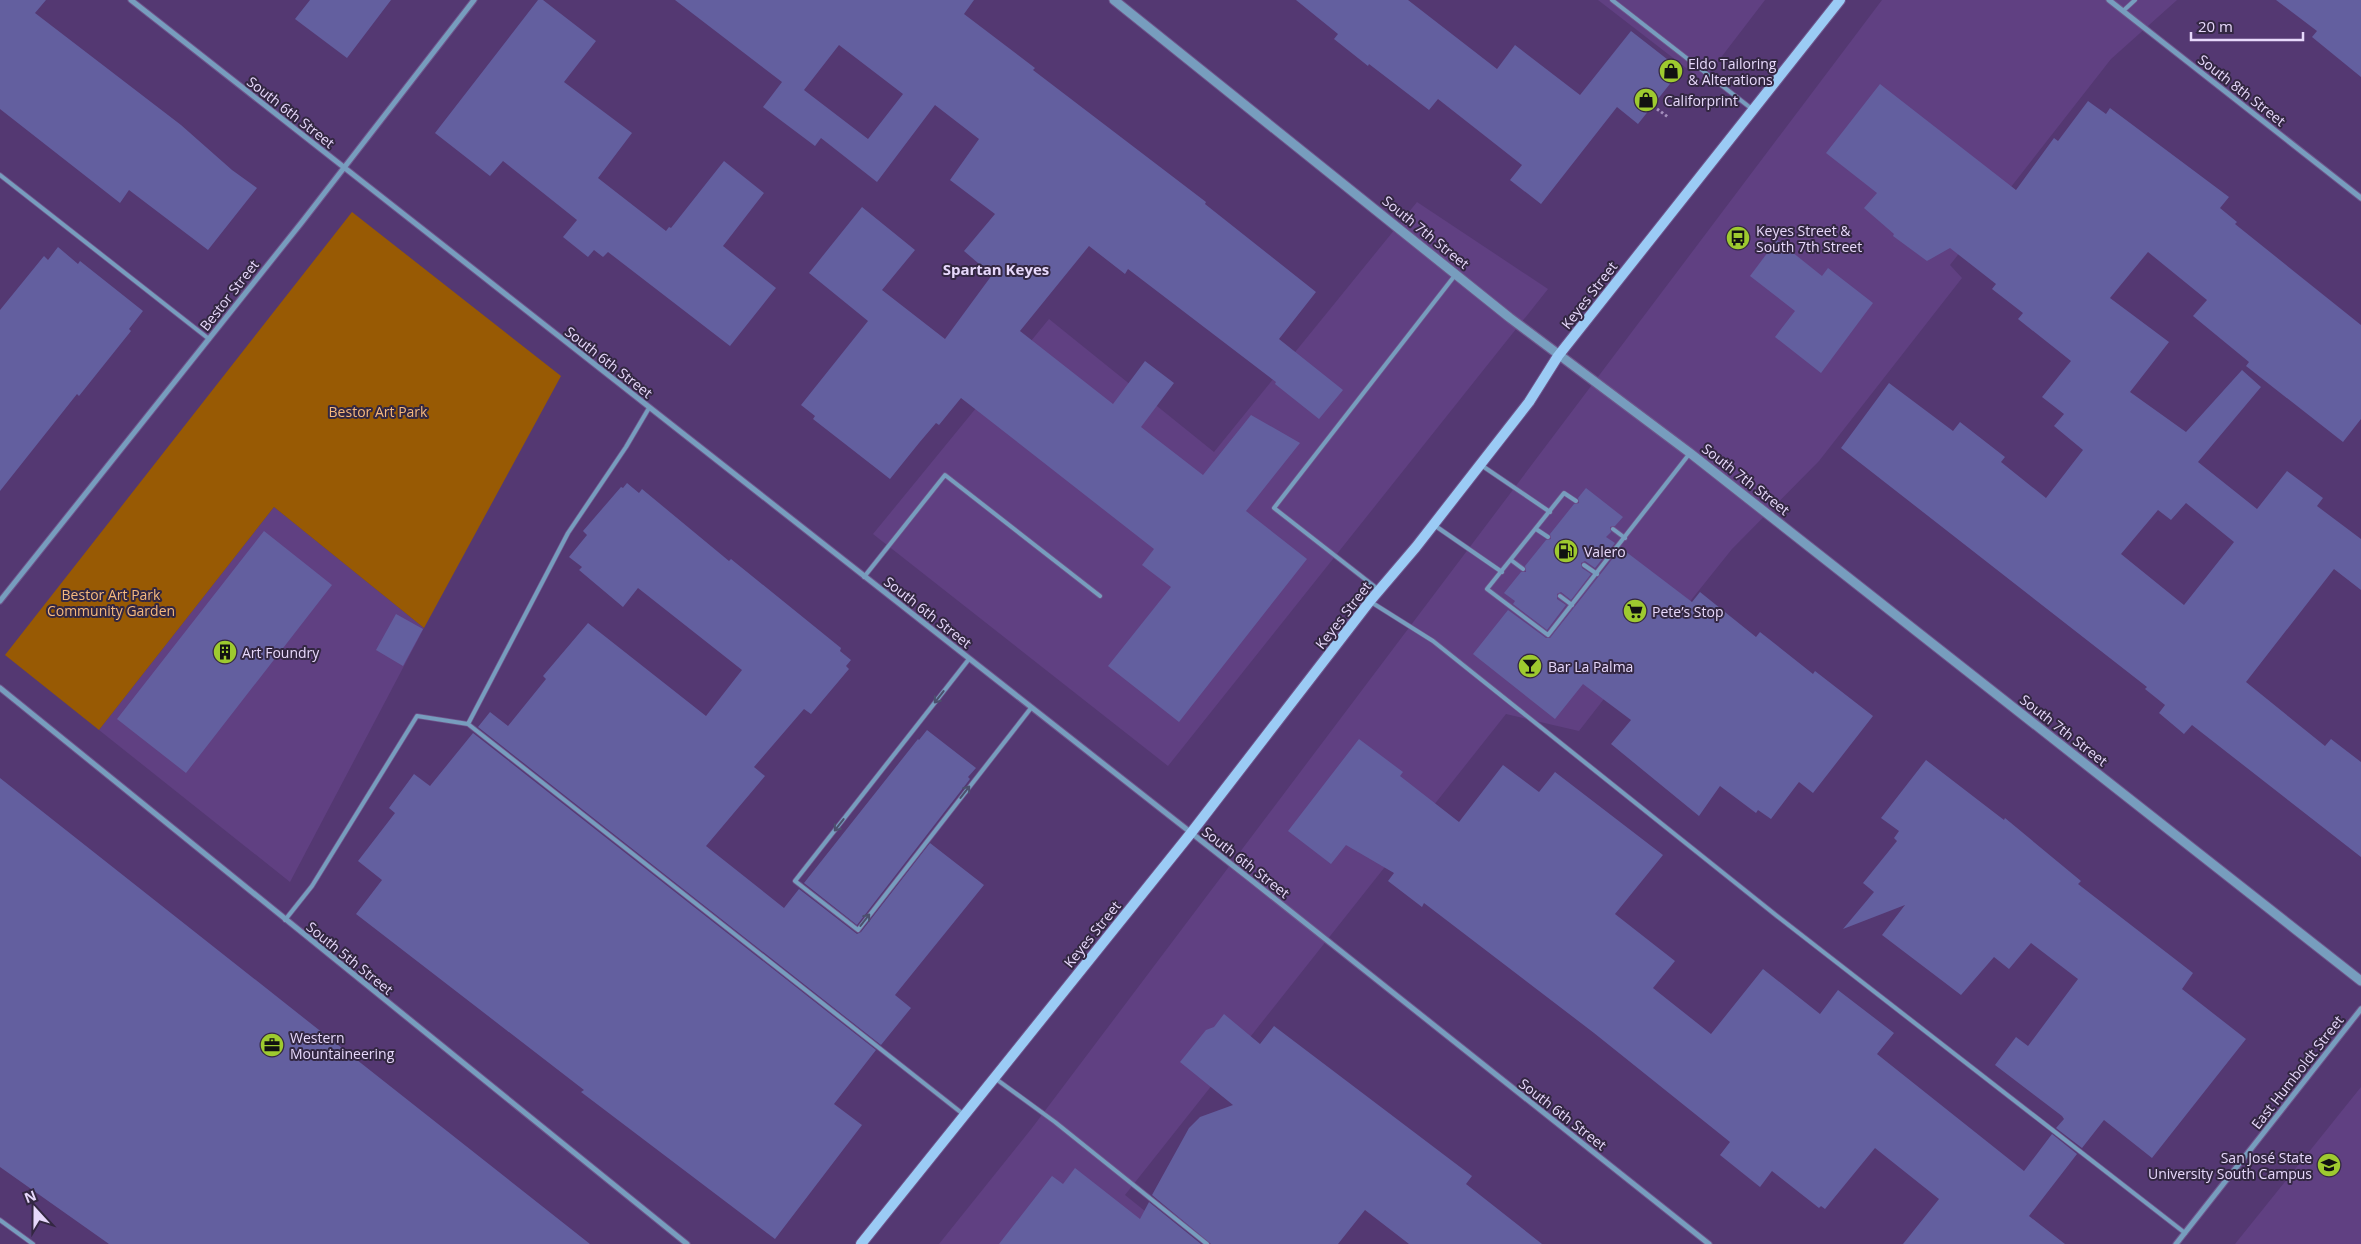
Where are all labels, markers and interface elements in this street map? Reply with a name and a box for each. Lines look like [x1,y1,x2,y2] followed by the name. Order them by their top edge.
[2191,10,2304,42] scale bar
[2198,16,2233,36] text: 20 m
[2194,50,2290,130] street label: South 8th Street
[1688,54,1777,89] place label: Eldo Tailoring & Alterations
[1658,58,1684,84] shop icon: Eldo Tailoring & Alterations
[243,72,339,152] street label: South 6th Street
[1633,87,1659,113] shop icon: Califorprint
[1664,91,1738,110] place label: Califorprint
[1379,191,1473,273] street label: South 7th Street
[1756,221,1862,256] place label: Keyes Street & South 7th Street
[1725,225,1751,251] bus stop icon: Keyes Street & South 7th Street
[195,255,263,335] street label: Bestor Street
[1557,257,1621,333] street label: Keyes Street
[943,259,1049,279] district label: Spartan Keyes
[561,322,657,402] street label: South 6th Street
[329,402,428,421] park label: Bestor Art Park
[1698,439,1794,519] street label: South 7th Street
[1553,538,1579,564] fuel station icon: Valero
[1584,542,1626,561] place label: Valero
[880,572,976,652] street label: South 6th Street
[1311,577,1375,653] street label: Keyes Street
[47,585,175,620] park label: Bestor Art Park Community Garden
[1622,598,1648,624] supermarket icon: Pete’s Stop
[1652,602,1723,621] place label: Pete’s Stop
[212,639,238,665] building icon: Art Foundry
[242,643,320,662] place label: Art Foundry
[1517,653,1543,679] bar icon: Bar La Palma
[1548,657,1633,676] place label: Bar La Palma
[933,690,944,703] one-way arrow
[2016,690,2112,770] street label: South 7th Street
[960,786,971,799] one-way arrow
[833,819,844,832] one-way arrow
[1198,822,1294,902] street label: South 6th Street
[1059,897,1125,971] street label: Keyes Street
[860,914,871,927] one-way arrow
[303,917,397,999] street label: South 5th Street
[2247,1011,2347,1133] street label: East Humboldt Street
[290,1028,395,1063] place label: Western Mountaineering
[259,1032,285,1058] office icon: Western Mountaineering
[1515,1074,1611,1154] street label: South 6th Street
[2148,1148,2312,1183] place label: San José State University South Campus
[2316,1152,2342,1178] school or university icon: San José State University South Campus
[10,1184,60,1234] north arrow
[21,1185,39,1207] text: N

